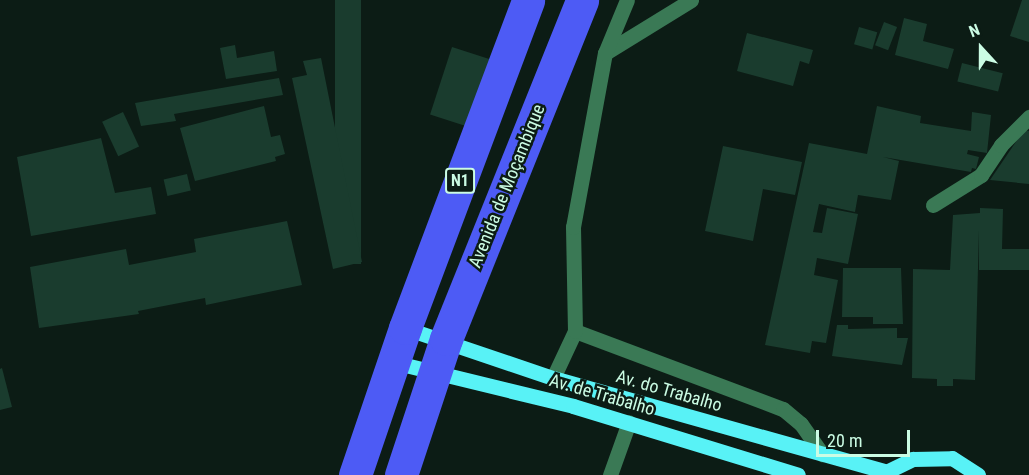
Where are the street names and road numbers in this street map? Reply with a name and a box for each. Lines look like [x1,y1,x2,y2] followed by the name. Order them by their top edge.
[464,101,550,271] street label: Avenida de Moçambique
[445,168,475,194] road number: N1
[613,366,725,416] street label: Av. do Trabalho
[547,370,657,420] street label: Av. de Trabalho

